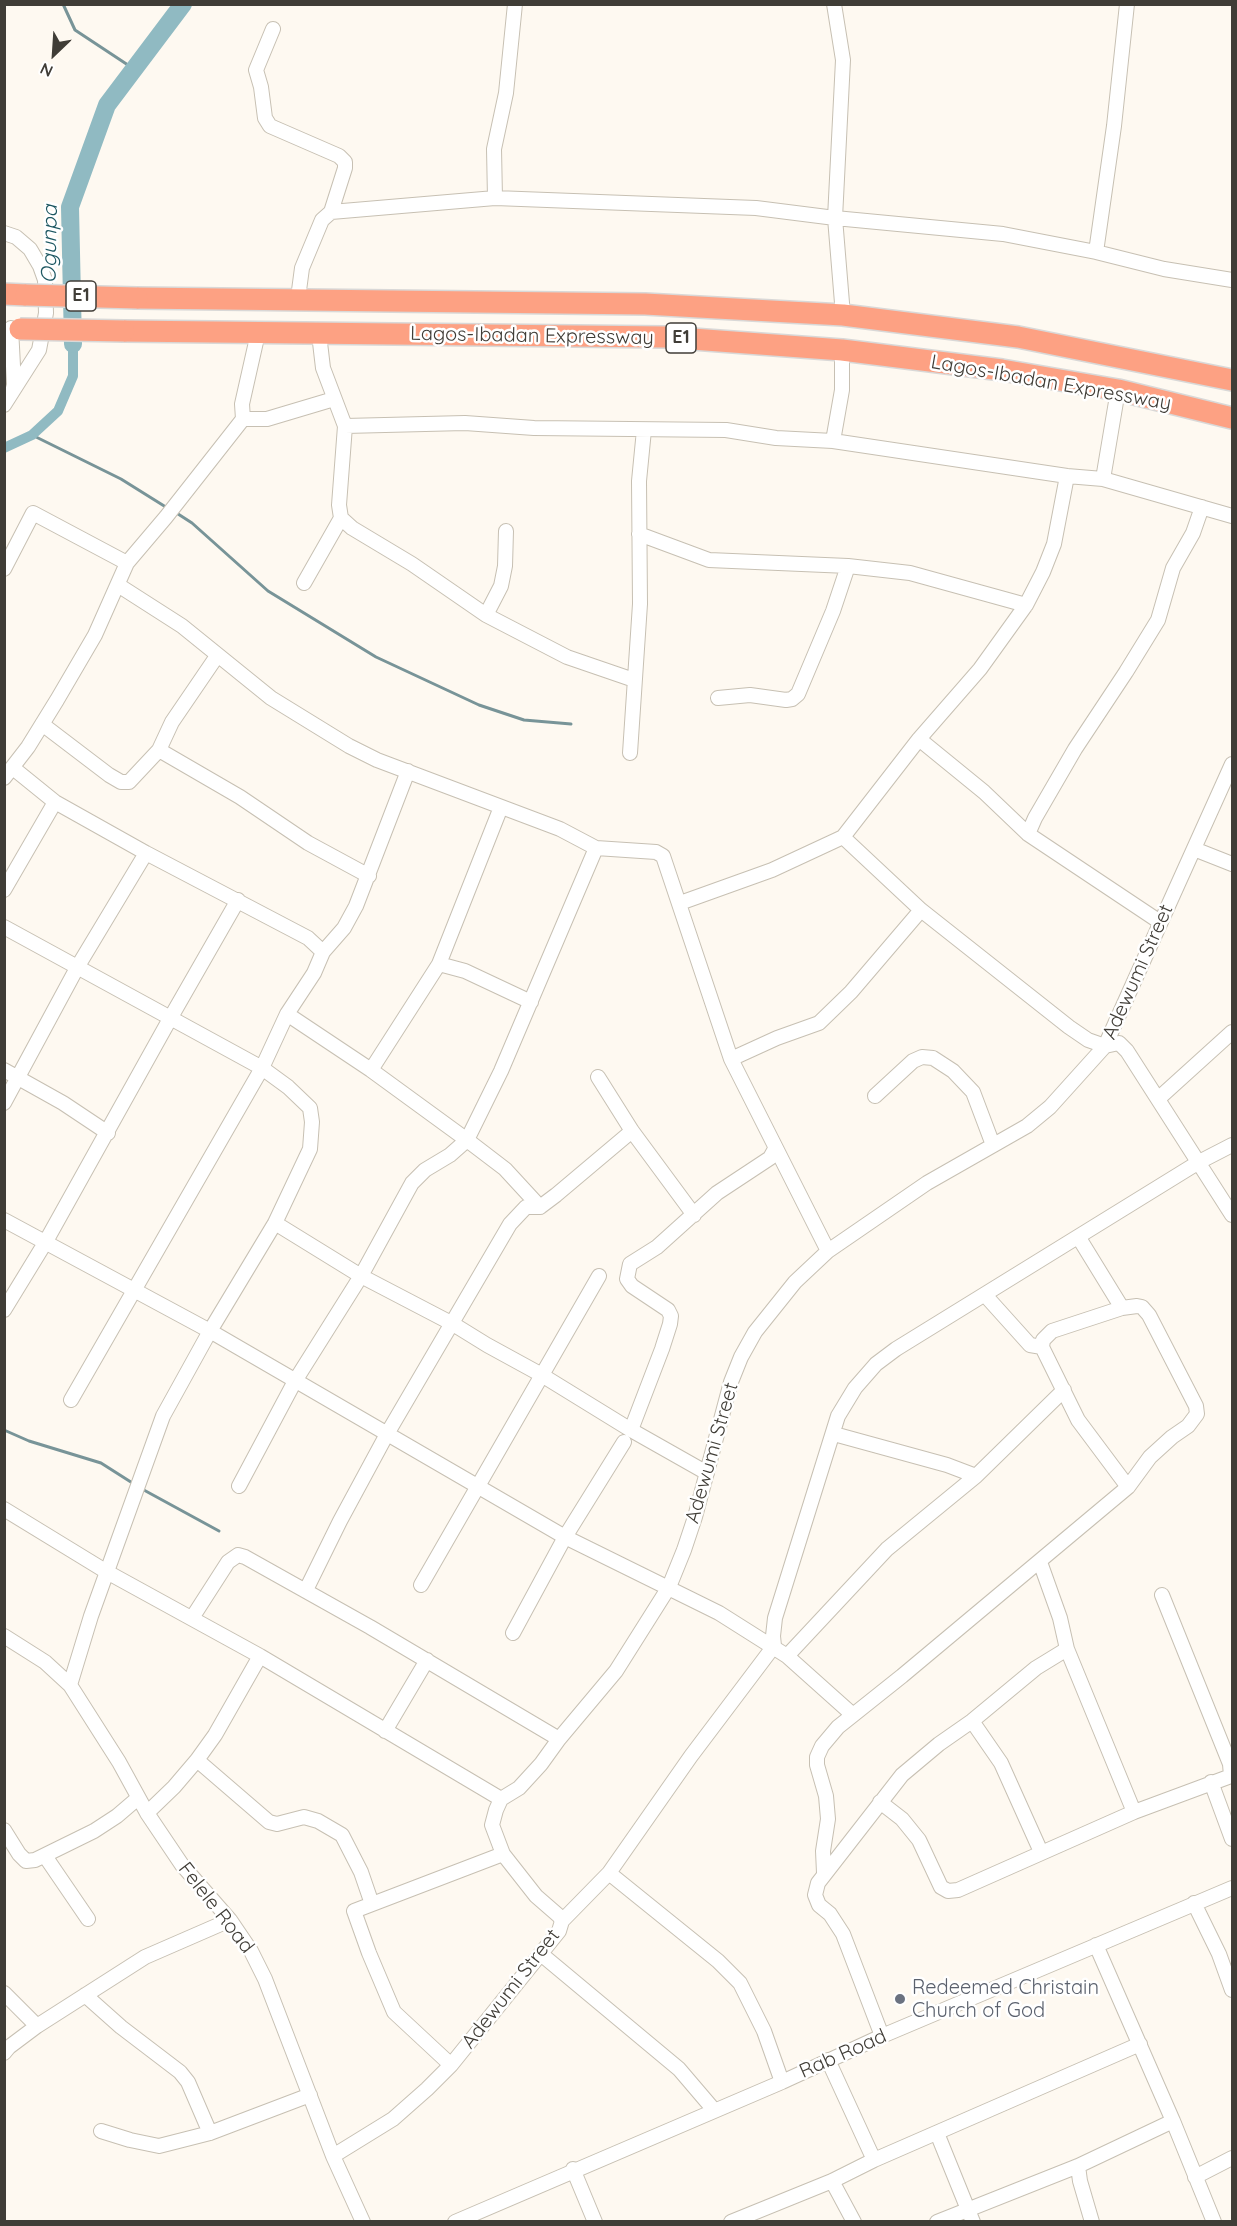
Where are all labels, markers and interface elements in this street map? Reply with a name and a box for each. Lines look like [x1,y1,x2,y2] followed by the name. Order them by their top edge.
[24,24,84,84] north arrow
[37,59,56,82] text: N
[37,205,63,283] water label: Ogunpa
[66,281,96,311] road number: E1
[410,322,654,350] street label: Lagos-Ibadan Expressway
[666,323,696,353] road number: E1
[929,350,1173,416] street label: Lagos-Ibadan Expressway
[1097,901,1179,1043] street label: Adewumi Street
[680,1380,744,1526] street label: Adewumi Street
[173,1858,259,1958] street label: Felele Road
[457,1924,565,2054] street label: Adewumi Street
[912,1976,1099,2023] place label: Redeemed Christain Church of God
[893,1992,907,2006] marker: Redeemed Christain Church of God
[796,2024,890,2084] street label: Rab Road

